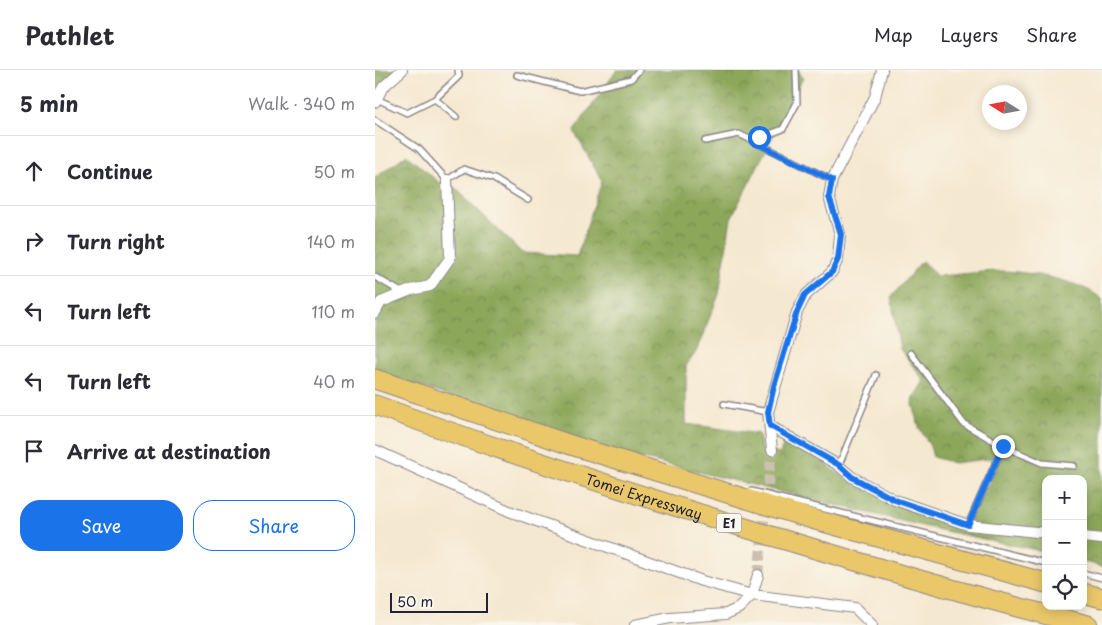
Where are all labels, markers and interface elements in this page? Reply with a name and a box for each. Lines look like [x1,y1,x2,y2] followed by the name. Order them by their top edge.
[25,17,115,53] text: Pathlet
[874,21,913,48] text: Map
[941,21,998,48] text: Layers
[1026,21,1077,48] text: Share
[982,85,1027,130] north arrow
[20,87,78,119] text: 5 min
[248,91,355,115] text: Walk · 340 m
[748,126,771,149] route start
[20,157,48,185] icon: ahead
[67,157,153,185] text: Continue
[314,159,355,183] text: 50 m
[20,227,48,255] icon: right
[67,227,165,255] text: Turn right
[307,229,355,253] text: 140 m
[20,297,48,325] icon: left
[67,297,151,325] text: Turn left
[312,299,355,323] text: 110 m
[20,367,48,395] icon: left
[67,367,151,395] text: Turn left
[313,369,355,393] text: 40 m
[992,435,1015,458] route end
[20,437,48,465] icon: arrive
[67,437,271,465] text: Arrive at destination
[583,468,705,525] street label: Tomei Expressway
[1042,475,1087,610] map controls
[1042,475,1087,520] button: +
[20,500,183,551] button: Save
[193,500,355,551] button: Share
[717,513,741,532] road number: E1
[1042,520,1087,565] button: −
[1042,565,1087,610] button: locate
[390,590,487,613] scale bar
[397,591,433,612] text: 50 m

